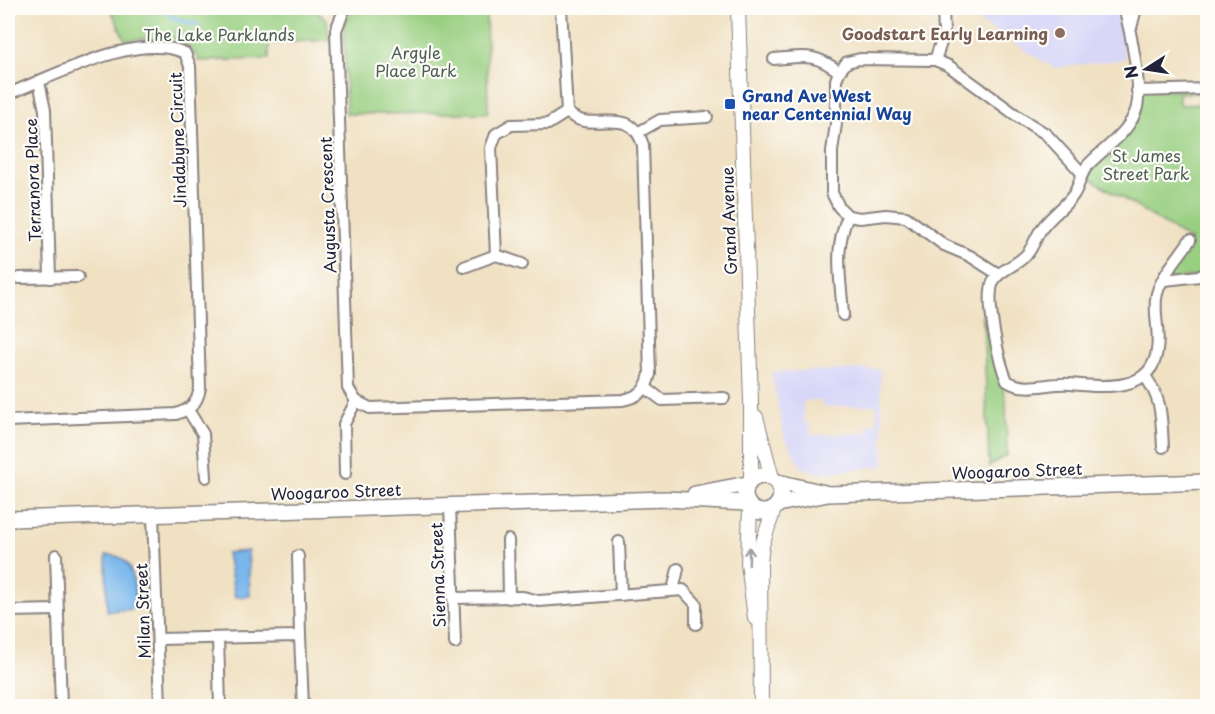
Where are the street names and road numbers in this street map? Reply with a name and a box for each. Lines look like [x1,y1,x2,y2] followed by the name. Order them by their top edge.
[163,71,191,208] street label: Jindabyne Circuit
[18,118,46,242] street label: Terranora Place
[313,136,341,274] street label: Augusta Crescent
[714,166,742,276] street label: Grand Avenue
[951,456,1083,484] street label: Woogaroo Street
[270,477,402,505] street label: Woogaroo Street
[423,522,451,628] street label: Sienna Street
[128,562,156,659] street label: Milan Street

